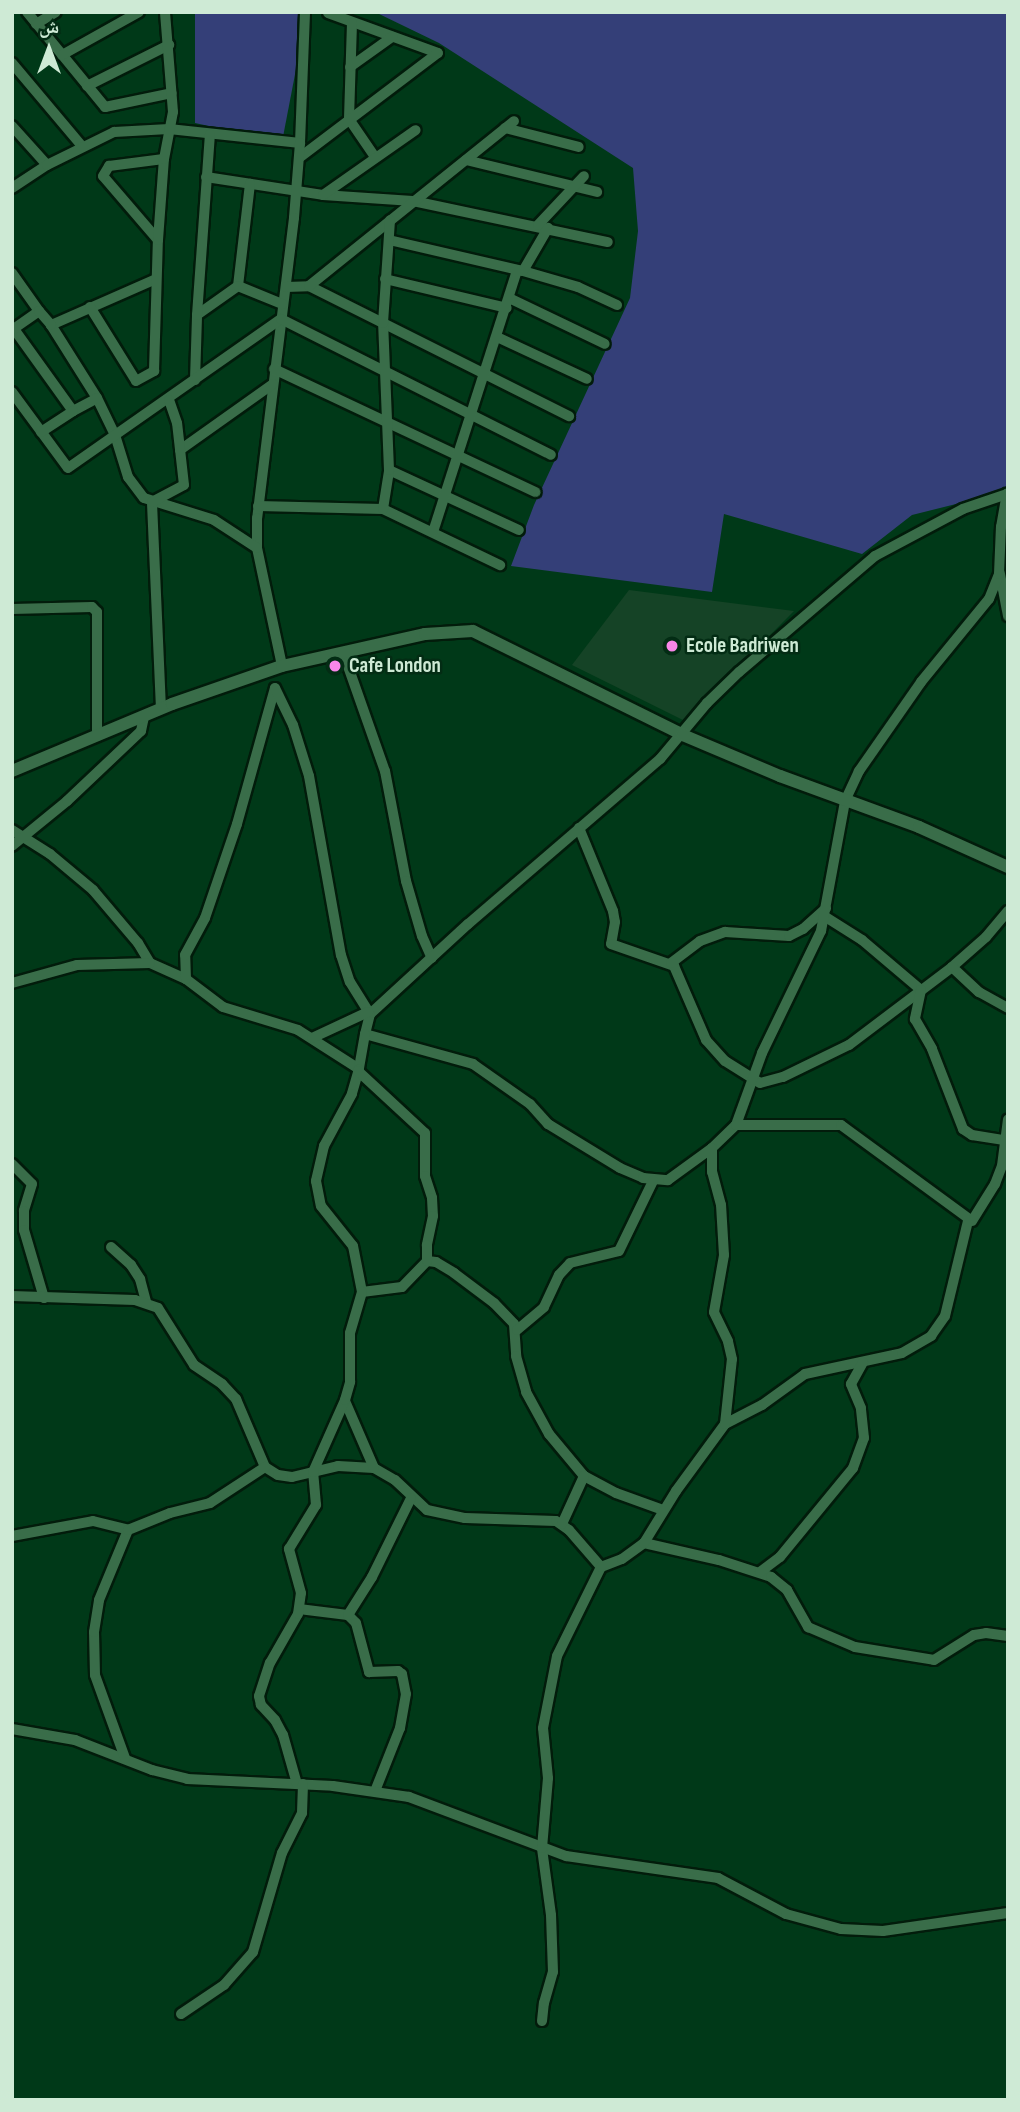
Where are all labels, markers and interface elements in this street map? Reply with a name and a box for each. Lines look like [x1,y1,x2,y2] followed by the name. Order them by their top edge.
[14,14,84,84] north arrow
[39,16,59,39] text: ش
[686,633,799,659] place label: Ecole Badriwen
[664,638,680,654] marker: Ecole Badriwen
[349,653,441,679] place label: Cafe London
[327,658,343,674] marker: Cafe London

